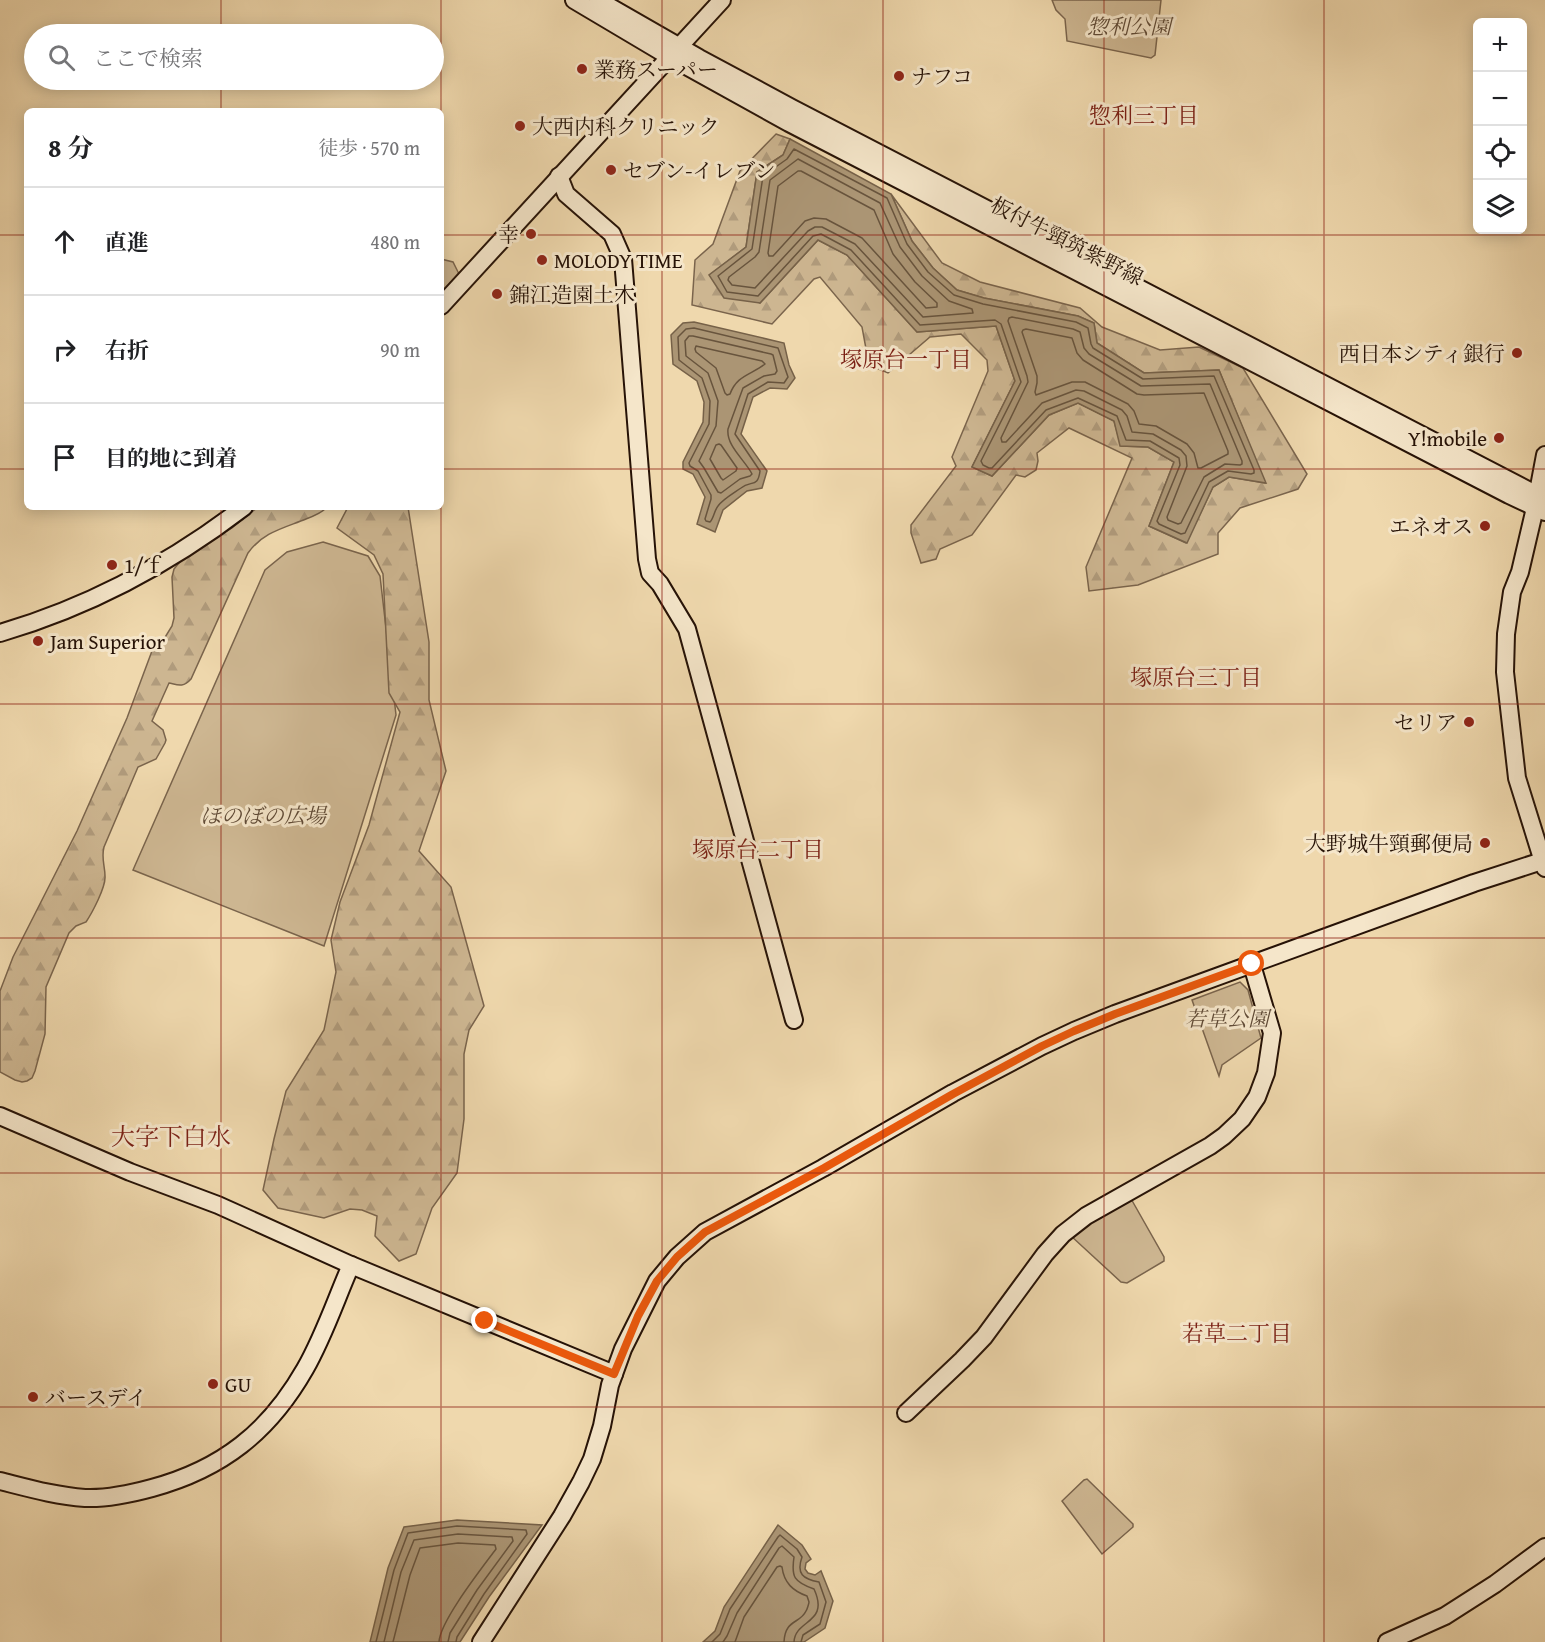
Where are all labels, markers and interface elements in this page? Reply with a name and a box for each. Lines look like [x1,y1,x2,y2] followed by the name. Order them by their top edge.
[1087,11,1174,42] park label: 惣利公園
[1473,18,1527,234] map controls
[1473,18,1527,72] button: +
[24,24,444,90] search box
[45,41,78,74] icon: search
[93,42,203,74] text: ここで検索
[594,54,718,85] place label: 業務スーパー
[911,61,973,92] place label: ナフコ
[575,62,589,76] marker: 業務スーパー
[892,69,906,83] marker: ナフコ
[1473,72,1527,126] button: −
[1089,99,1199,131] district label: 惣利三丁目
[532,111,720,142] place label: 大西内科クリニック
[513,119,527,133] marker: 大西内科クリニック
[1473,126,1527,180] button: locate
[48,128,93,167] text: 8 分
[318,133,420,162] text: 徒歩 · 570 m
[623,155,776,186] place label: セブン-イレブン
[604,163,618,177] marker: セブン-イレブン
[1473,180,1527,234] button: layers
[985,189,1149,293] street label: 板付牛頸筑紫野線
[498,219,519,250] place label: 幸
[48,225,81,258] icon: ahead
[105,226,149,258] text: 直進
[370,227,420,256] text: 480 m
[524,227,538,241] marker: 幸
[554,245,683,276] place label: MOLODY TIME
[535,253,549,267] marker: MOLODY TIME
[509,279,635,310] place label: 錦江造園土木
[490,287,504,301] marker: 錦江造園土木
[48,333,81,366] icon: right
[105,334,149,366] text: 右折
[380,335,420,364] text: 90 m
[1339,338,1505,369] place label: 西日本シティ銀行
[840,343,972,375] district label: 塚原台一丁目
[1510,346,1524,360] marker: 西日本シティ銀行
[1408,423,1487,454] place label: Y!mobile
[1492,431,1506,445] marker: Y!mobile
[48,441,81,474] icon: arrive
[105,442,237,474] text: 目的地に到着
[1389,511,1473,542] place label: エネオス
[1478,519,1492,533] marker: エネオス
[124,550,165,581] place label: 1/ｆ
[105,558,119,572] marker: 1/ｆ
[47,626,165,657] place label: Jam Superior
[31,634,45,648] marker: Jam Superior
[1130,661,1262,693] district label: 塚原台三丁目
[1394,707,1457,738] place label: セリア
[1462,715,1476,729] marker: セリア
[200,800,328,831] park label: ほのぼの広場
[1305,828,1473,859] place label: 大野城牛頸郵便局
[692,833,824,865] district label: 塚原台二丁目
[1478,836,1492,850] marker: 大野城牛頸郵便局
[1238,950,1264,976] route start
[1185,1003,1272,1034] park label: 若草公園
[111,1119,231,1154] district label: 大字下白水
[471,1307,497,1333] route end
[1182,1317,1292,1349] district label: 若草二丁目
[225,1369,251,1400] place label: GU
[206,1377,220,1391] marker: GU
[45,1382,147,1413] place label: バースデイ
[26,1390,40,1404] marker: バースデイ

